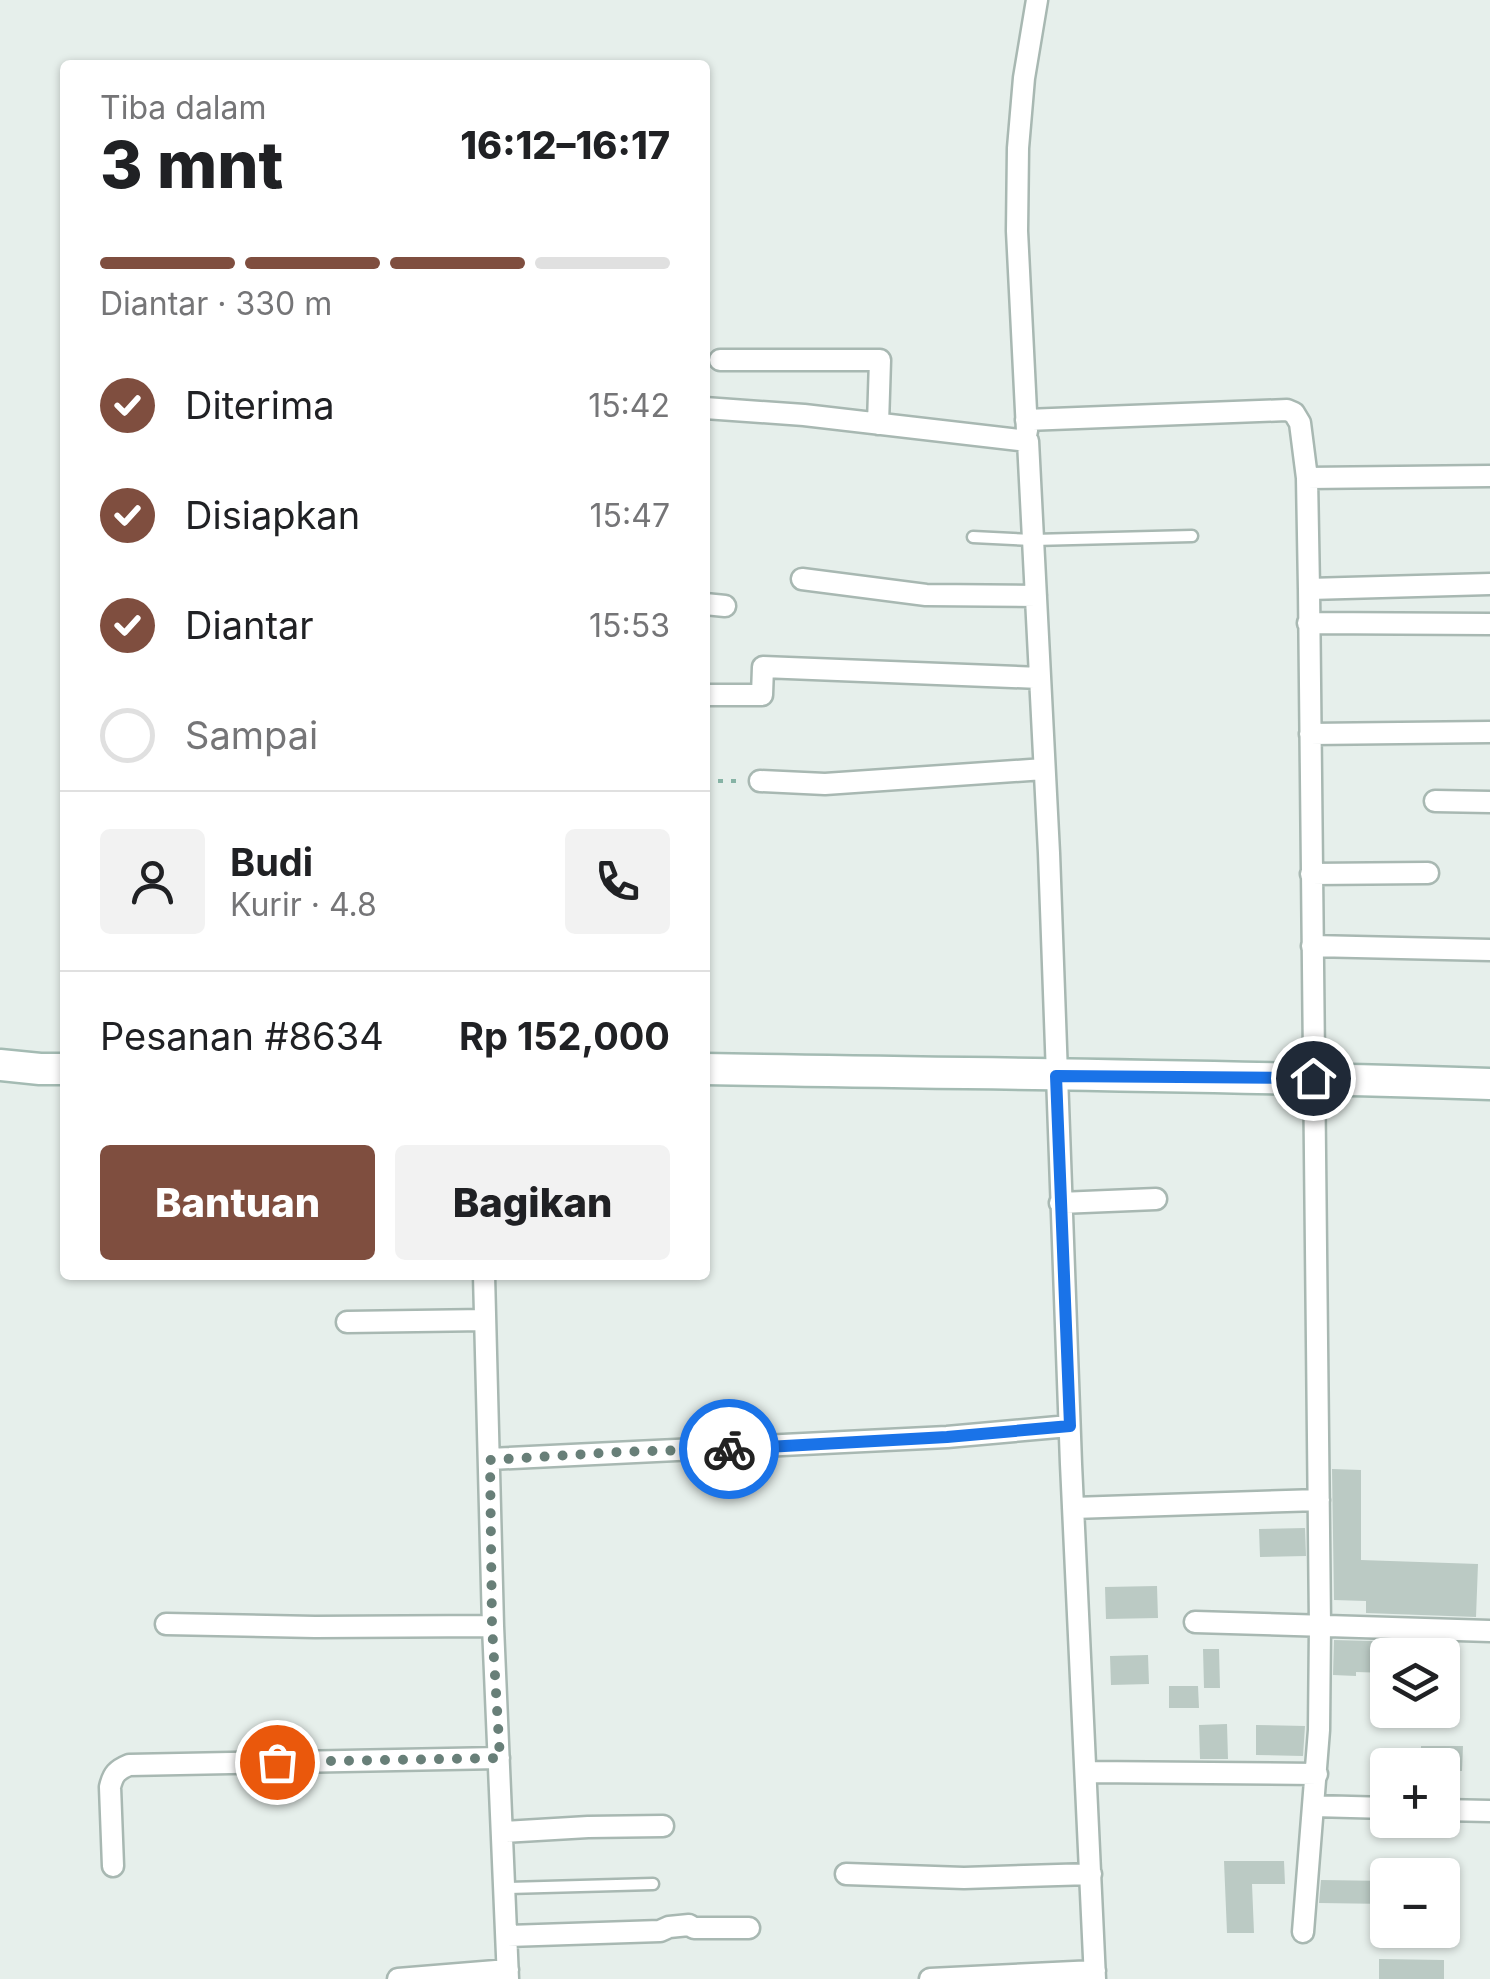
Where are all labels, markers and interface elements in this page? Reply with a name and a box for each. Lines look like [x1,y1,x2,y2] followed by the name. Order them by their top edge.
[100,88,267,127] text: Tiba dalam
[460,122,670,168] text: 16:12–16:17
[100,125,283,204] text: 3 mnt
[100,284,332,323] text: Diantar · 330 m
[100,378,155,433] icon: check
[185,382,335,428] text: Diterima
[588,386,670,425] text: 15:42
[100,488,155,543] icon: check
[185,492,360,538] text: Disiapkan
[590,496,670,535] text: 15:47
[100,598,155,653] icon: check
[185,602,314,648] text: Diantar
[589,606,670,645] text: 15:53
[185,712,318,758] text: Sampai
[100,829,205,934] button: person
[565,829,670,934] button: phone
[230,839,313,885] text: Budi
[230,885,377,924] text: Kurir · 4.8
[100,1013,384,1059] text: Pesanan #8634
[459,1013,670,1059] text: Rp 152,000
[1271,1036,1356,1121] pin
[1286,1051,1341,1106] icon: home
[100,1145,375,1260] button: Bantuan
[395,1145,670,1260] button: Bagikan
[679,1399,779,1499] courier
[702,1422,757,1477] icon: bike
[1370,1638,1460,1948] map controls
[1370,1638,1460,1728] button: layers
[235,1720,320,1805] pin
[250,1735,305,1790] icon: bag
[1370,1748,1460,1838] button: +
[1370,1858,1460,1948] button: −

